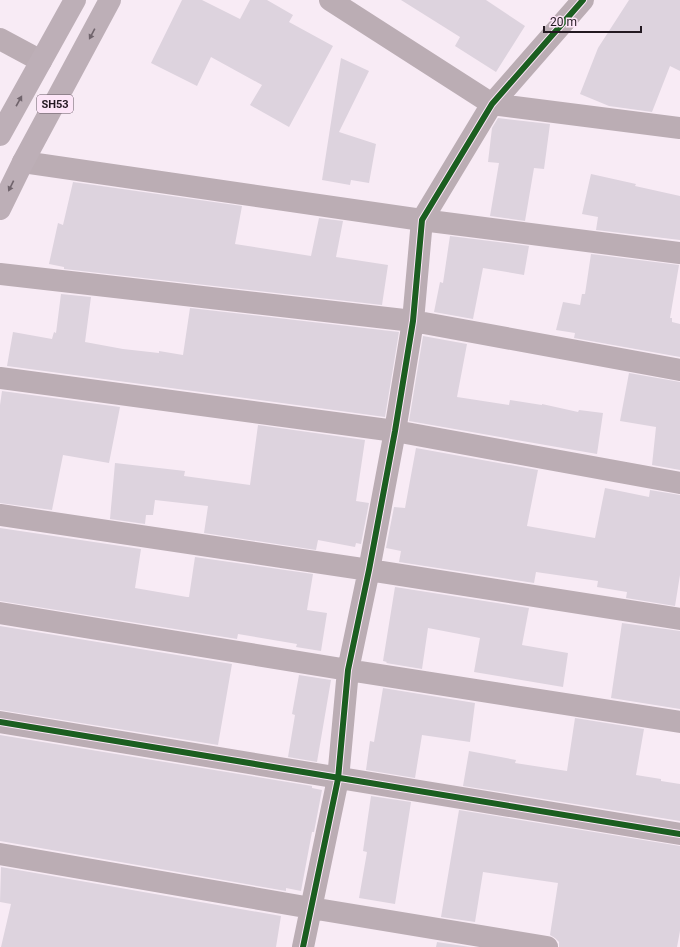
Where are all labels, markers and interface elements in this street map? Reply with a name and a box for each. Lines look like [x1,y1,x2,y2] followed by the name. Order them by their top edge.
[544,8,641,34] scale bar
[550,15,577,29] text: 20 m
[89,29,95,40] one-way arrow
[16,95,22,107] one-way arrow
[37,95,73,113] road number: SH53
[8,181,14,192] one-way arrow

